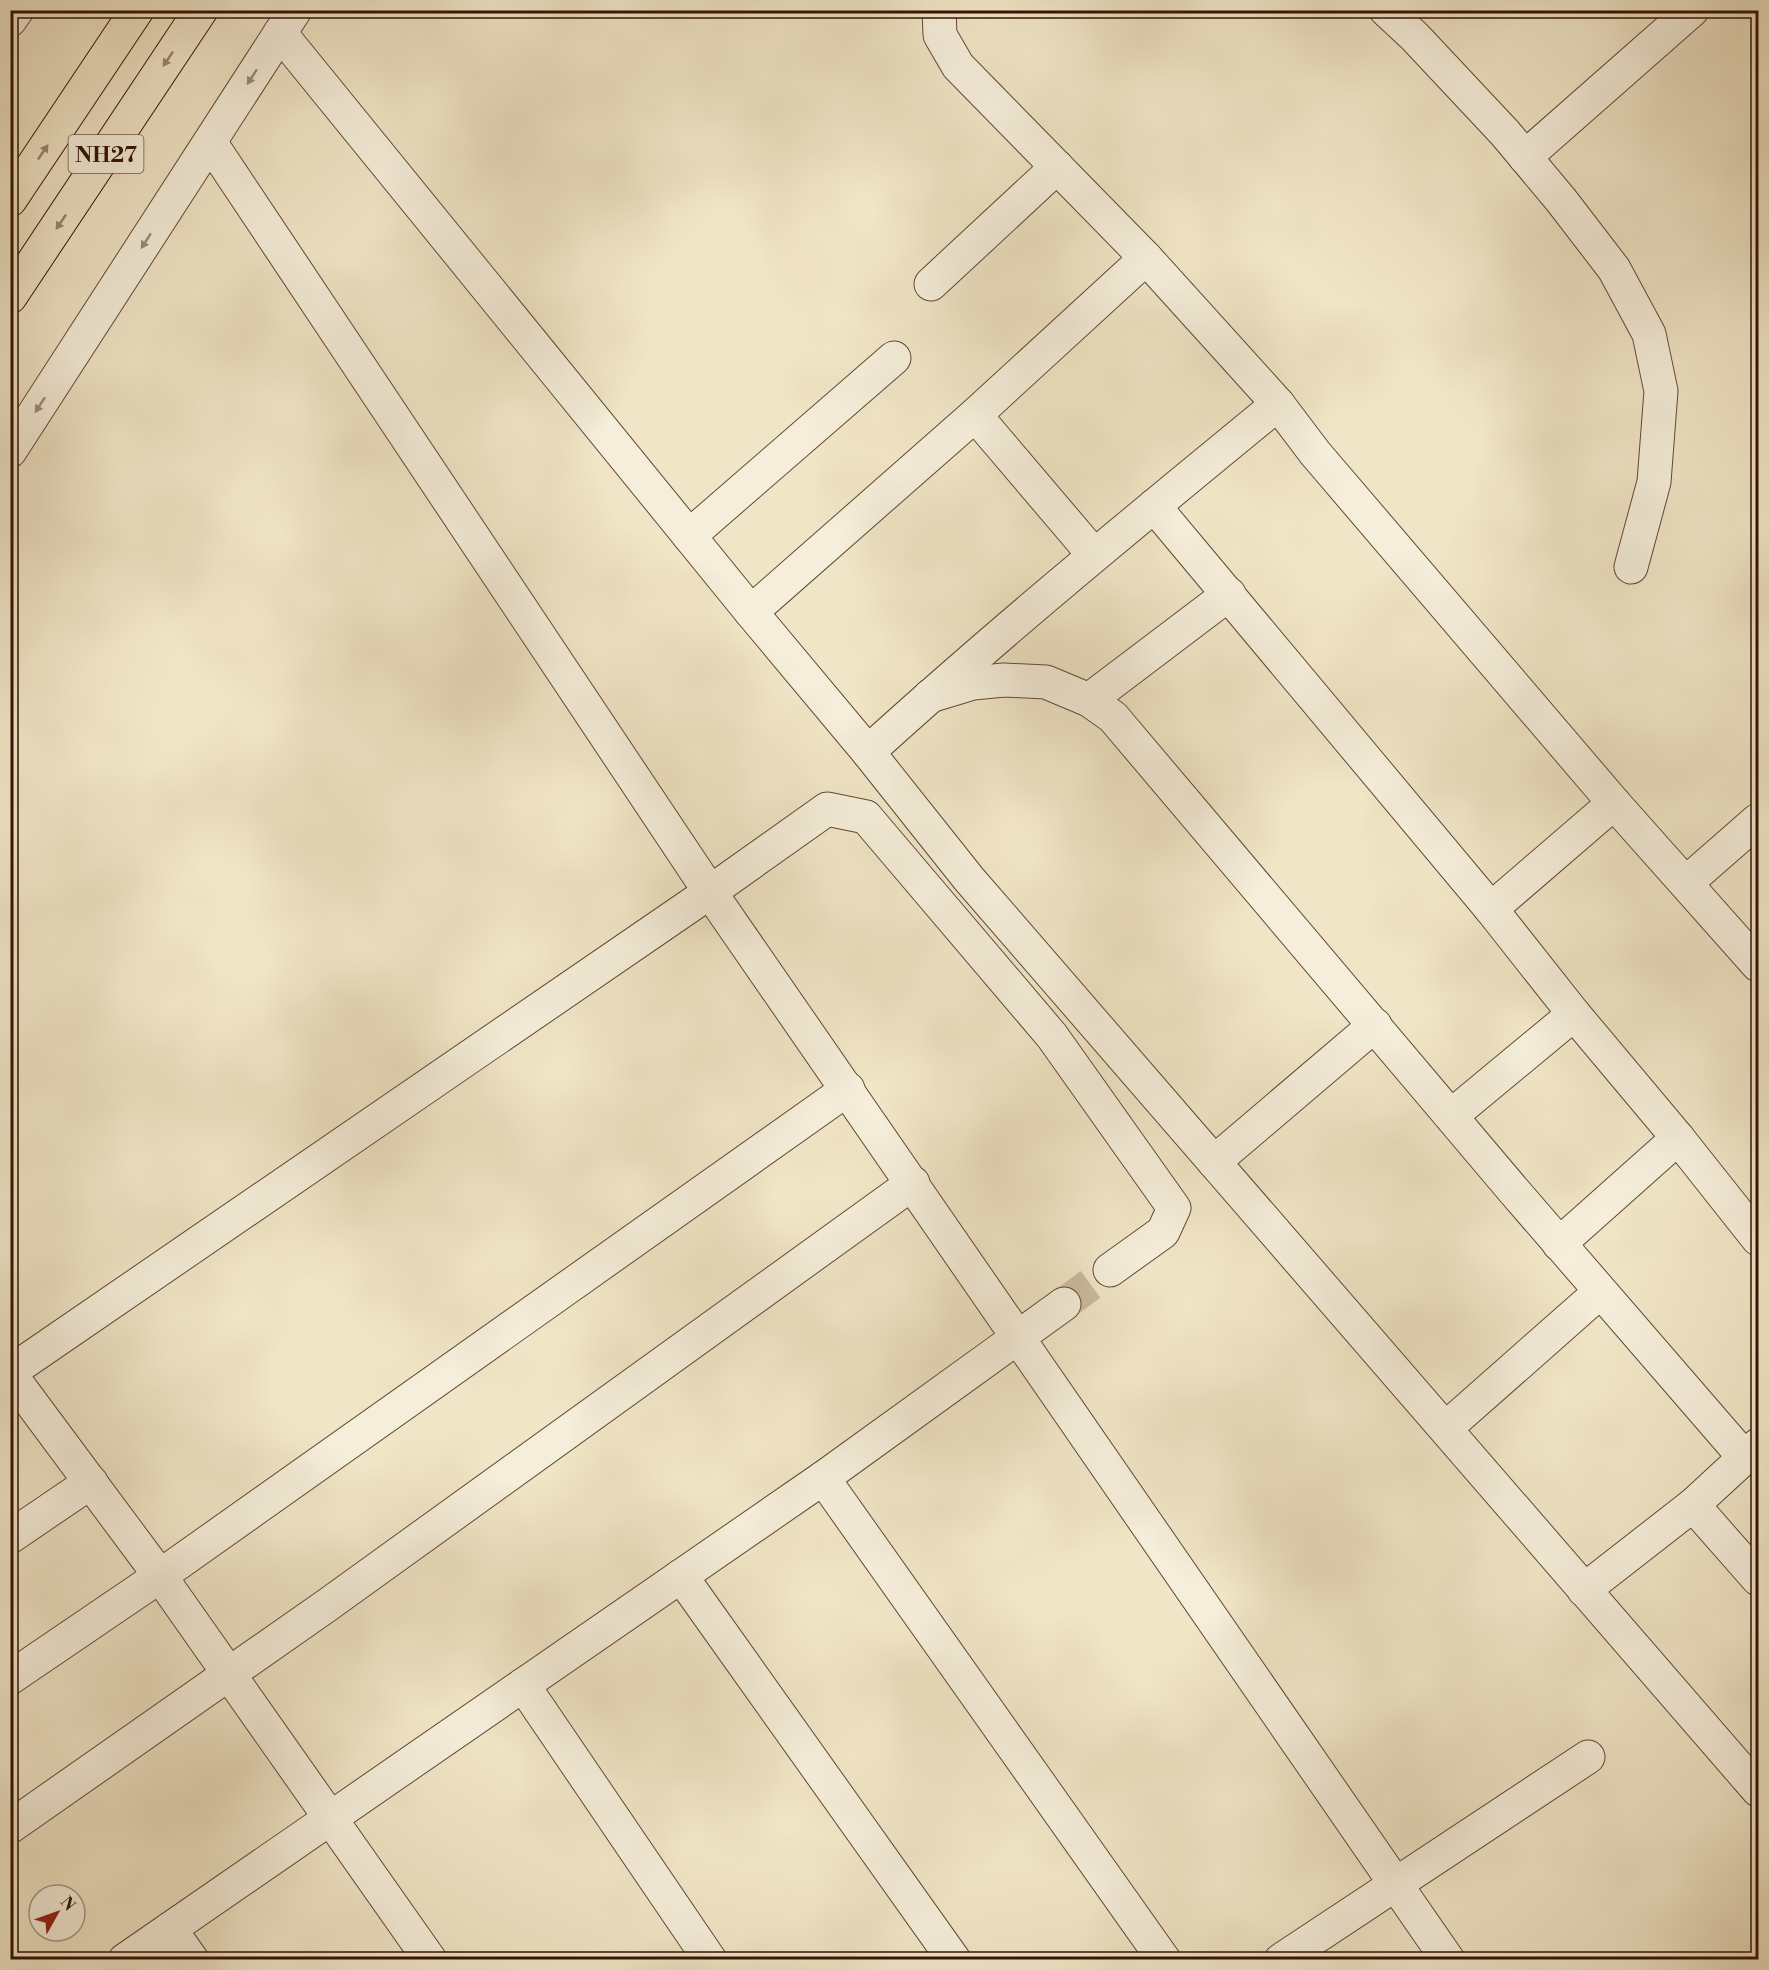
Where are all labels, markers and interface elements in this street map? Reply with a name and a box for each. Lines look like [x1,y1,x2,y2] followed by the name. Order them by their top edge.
[162,51,174,67] one-way arrow
[246,69,257,86] one-way arrow
[68,135,144,173] road number: NH27
[37,144,48,160] one-way arrow
[55,214,66,230] one-way arrow
[141,233,152,249] one-way arrow
[35,397,46,413] one-way arrow
[27,1883,87,1943] north arrow
[56,1893,80,1916] text: N

